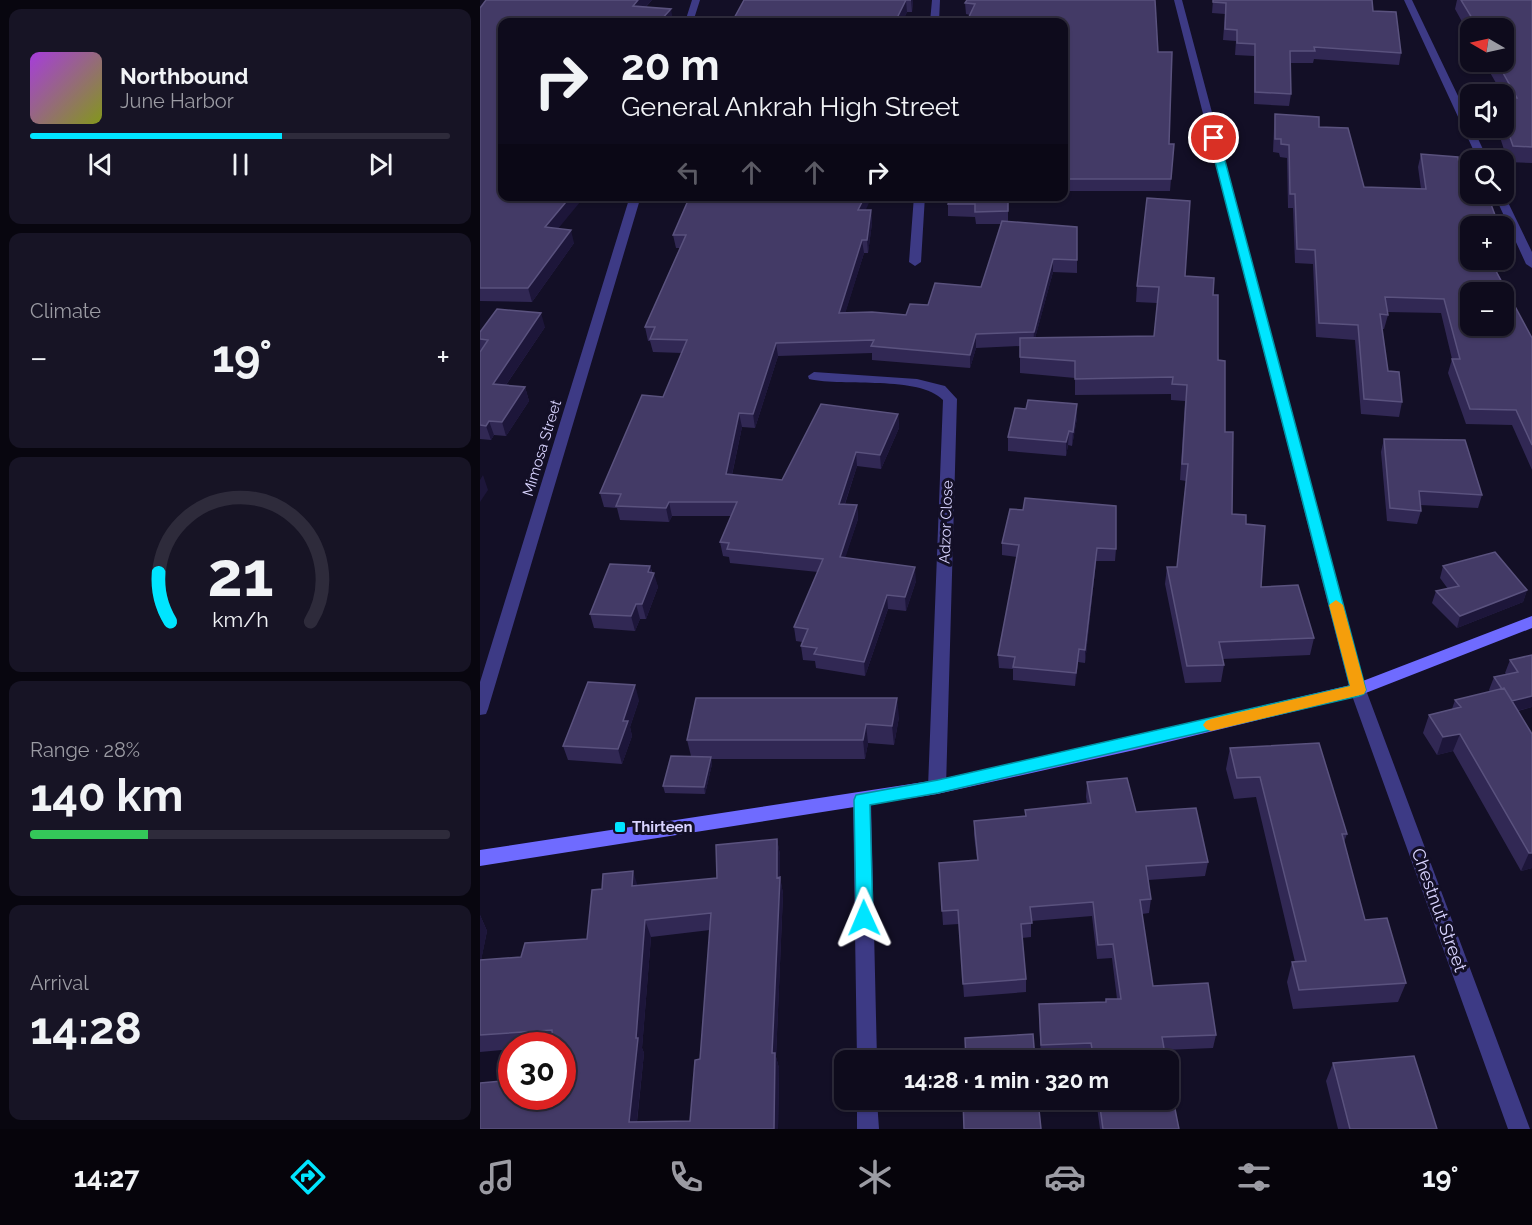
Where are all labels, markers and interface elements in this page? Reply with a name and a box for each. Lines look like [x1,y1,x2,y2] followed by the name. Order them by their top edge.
[1460,18,1514,72] north arrow
[1460,18,1514,336] map controls
[621,41,720,90] text: 20 m
[522,42,600,120] icon: right
[120,63,249,89] text: Northbound
[1460,84,1514,138] button: sound
[120,89,234,113] text: June Harbor
[621,91,960,122] text: General Ankrah High Street
[1188,112,1239,163] pin
[1197,121,1230,154] icon: arrive
[84,148,117,181] icon: previous
[224,148,257,181] icon: pause
[364,148,397,181] icon: next
[1460,150,1514,204] button: search
[672,156,705,189] icon: left
[735,156,768,189] icon: ahead
[798,156,831,189] icon: ahead
[861,156,894,189] icon: right
[1460,216,1514,270] button: +
[1460,282,1514,336] button: −
[30,299,101,323] text: Climate
[212,330,272,383] text: 19°
[30,338,48,377] text: −
[436,338,450,377] text: +
[519,398,565,498] street label: Mimosa Street
[936,480,956,564] street label: Adzor Close
[207,537,273,611] text: 21
[212,607,268,632] text: km/h
[30,738,140,762] text: Range · 28%
[30,769,183,822] text: 140 km
[632,818,693,836] place label: Thirteen
[613,820,627,834] marker: Thirteen
[1407,845,1472,974] street label: Chestnut Street
[832,886,896,950] position arrow
[30,971,89,995] text: Arrival
[30,1002,142,1055] text: 14:28
[498,1032,576,1110] speed limit sign: 30
[904,1067,1109,1093] text: 14:28 · 1 min · 320 m
[287,1156,329,1198] icon: directions
[476,1156,518,1198] icon: music
[665,1156,707,1198] icon: phone
[854,1156,896,1198] icon: climate
[1044,1156,1086,1198] icon: car
[1233,1156,1275,1198] icon: filters
[74,1162,139,1193] text: 14:27
[1422,1162,1458,1193] text: 19°

